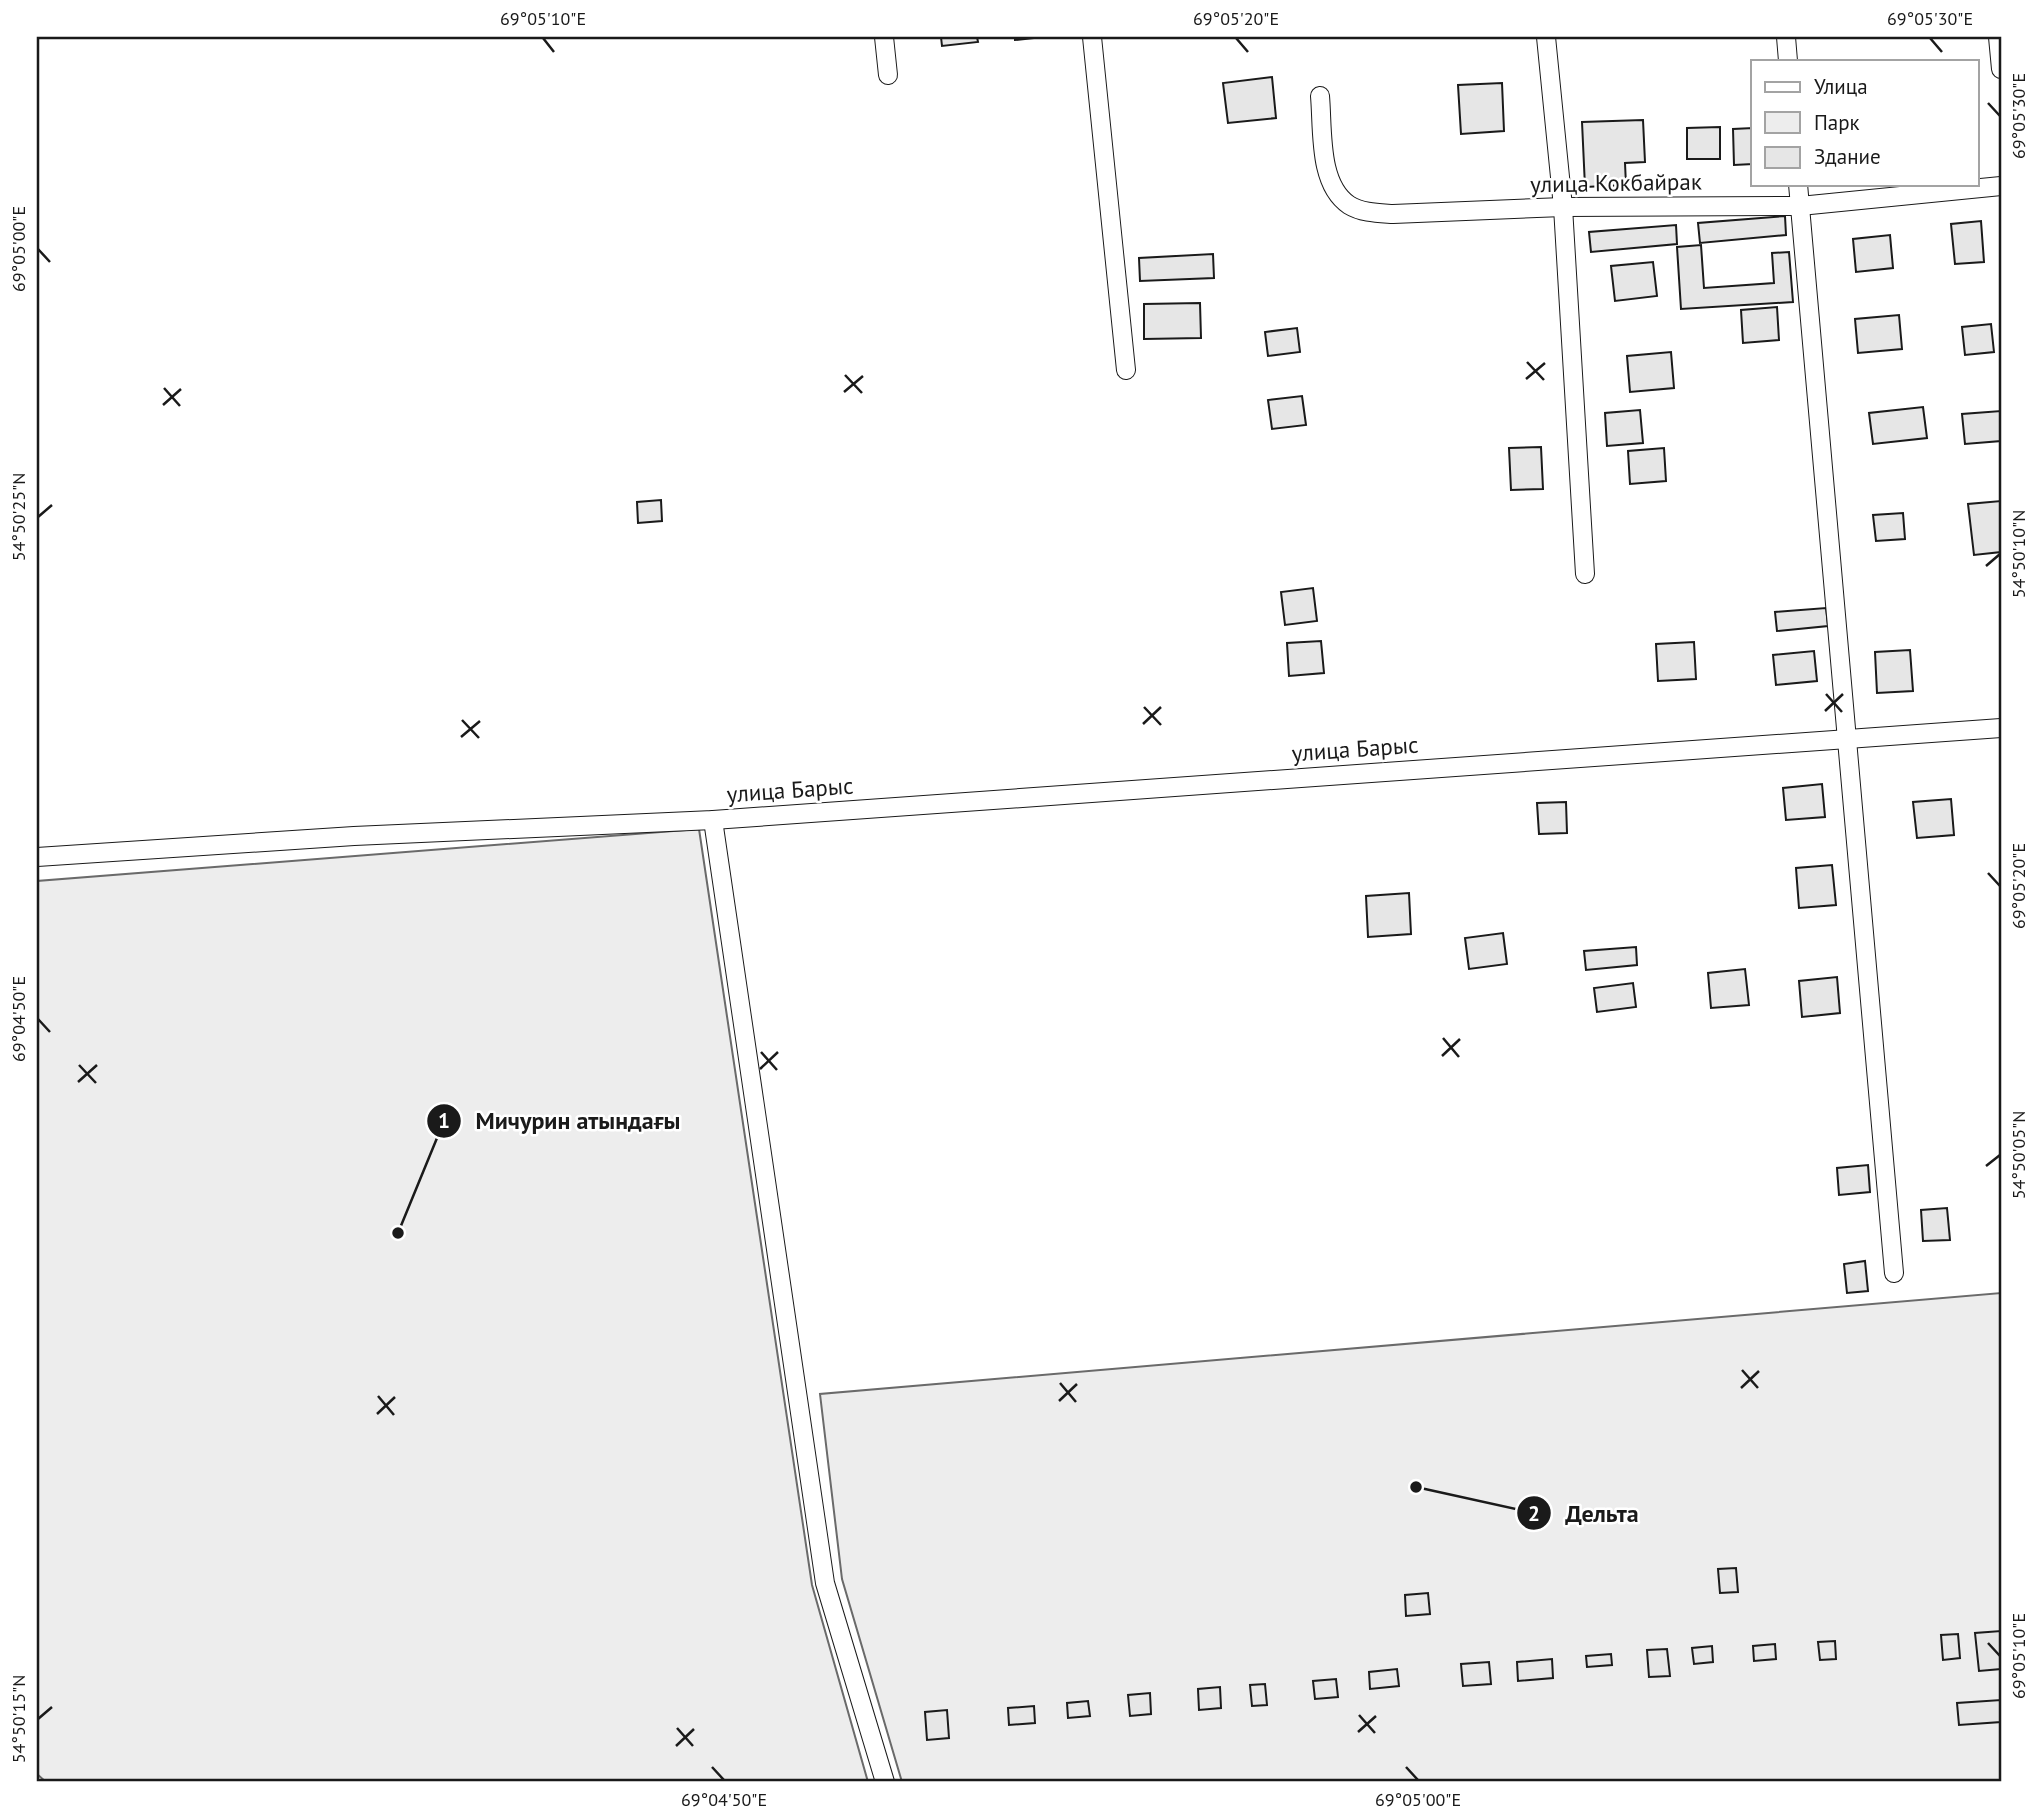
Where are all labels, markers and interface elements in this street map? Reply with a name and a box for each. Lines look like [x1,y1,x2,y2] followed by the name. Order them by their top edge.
[500,7,586,30] text: 69°05'10"E
[1193,7,1279,30] text: 69°05'20"E
[1887,7,1973,30] text: 69°05'30"E
[1751,60,1979,186] legend
[1814,73,1868,100] text: Улица
[2007,73,2030,159] text: 69°05'30"E
[1814,109,1860,136] text: Парк
[1814,143,1881,170] text: Здание
[1530,167,1702,198] street label: улица Кокбайрак
[7,206,30,292] text: 69°05'00"E
[7,473,30,561] text: 54°50'25"N
[2007,510,2030,598] text: 54°50'10"N
[1291,730,1419,767] street label: улица Барыс
[726,771,854,808] street label: улица Барыс
[2007,843,2030,929] text: 69°05'20"E
[7,976,30,1062] text: 69°04'50"E
[427,1098,695,1143] callout: Мичурин атындағы
[476,1105,680,1136] text: Мичурин атындағы
[438,1107,450,1134] text: 1
[2007,1111,2030,1199] text: 54°50'05"N
[1516,1491,1653,1536] callout: Дельта
[1565,1498,1639,1529] text: Дельта
[1528,1500,1540,1527] text: 2
[2007,1613,2030,1699] text: 69°05'10"E
[7,1675,30,1763] text: 54°50'15"N
[681,1788,767,1811] text: 69°04'50"E
[1375,1788,1461,1811] text: 69°05'00"E

